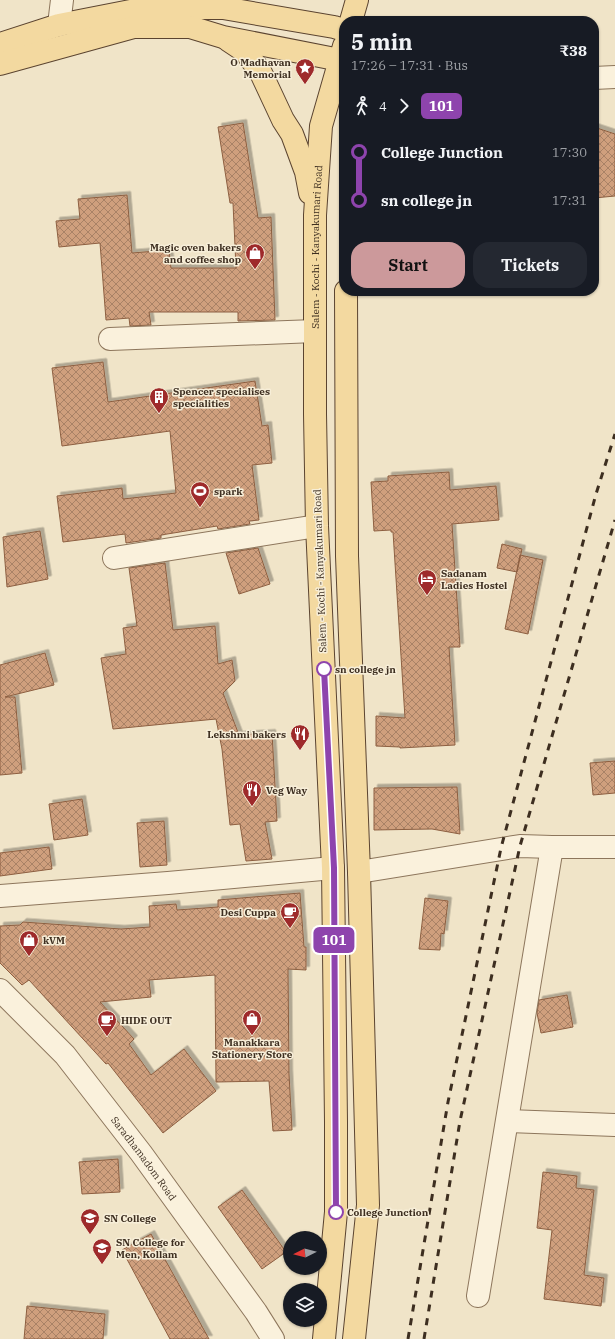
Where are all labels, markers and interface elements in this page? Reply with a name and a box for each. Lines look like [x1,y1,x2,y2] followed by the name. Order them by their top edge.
[351,27,413,56] text: 5 min
[559,41,587,60] text: ₹38
[230,56,291,81] place label: O Madhavan Memorial
[294,57,316,85] place icon: O Madhavan Memorial
[351,57,468,74] text: 17:26 – 17:31 · Bus
[351,95,373,117] icon: walk
[393,95,415,117] icon: forward
[429,97,454,115] text: 101
[379,98,387,115] text: 4
[381,143,503,162] text: College Junction
[552,144,587,161] text: 17:30
[309,165,325,329] street label: Salem - Kochi - Kanyakumari Road
[381,191,472,210] text: sn college jn
[552,192,587,209] text: 17:31
[150,241,241,266] place label: Magic oven bakers and coffee shop
[244,242,266,270] shop icon: Magic oven bakers and coffee shop
[351,242,465,288] button: Start
[473,242,587,288] button: Tickets
[173,385,270,410] place label: Spencer specialises specialities
[148,386,170,414] building icon: Spencer specialises specialities
[189,480,211,508] sports icon: spark
[214,485,243,498] place label: spark
[311,489,329,653] street label: Salem - Kochi - Kanyakumari Road
[441,567,507,592] place label: Sadanam Ladies Hostel
[416,568,438,596] hotel icon: Sadanam Ladies Hostel
[316,661,332,677] marker: sn college jn
[335,663,396,676] place label: sn college jn
[289,723,311,751] restaurant icon: Lekshmi bakers
[207,728,286,741] place label: Lekshmi bakers
[241,779,263,807] restaurant icon: Veg Way
[266,784,307,797] place label: Veg Way
[279,901,301,929] cafe icon: Desi Cuppa
[220,906,276,919] place label: Desi Cuppa
[311,927,357,953] line badge: 101
[18,929,40,957] shop icon: kVM
[321,931,347,949] text: 101
[43,934,65,947] place label: kVM
[241,1008,263,1036] shop icon: Manakkara Stationery Store
[96,1009,118,1037] cafe icon: HIDE OUT
[121,1014,172,1027] place label: HIDE OUT
[212,1036,293,1061] place label: Manakkara Stationery Store
[108,1114,180,1203] street label: Saradhamadom Road
[328,1204,344,1220] marker: College Junction
[347,1206,429,1219] place label: College Junction
[79,1207,101,1235] school or university icon: SN College
[104,1212,157,1225] place label: SN College
[283,1231,327,1275] north arrow
[283,1231,327,1327] map controls
[116,1236,185,1261] place label: SN College for Men, Kollam
[91,1237,113,1265] school or university icon: SN College for Men, Kollam
[283,1283,327,1327] button: layers

